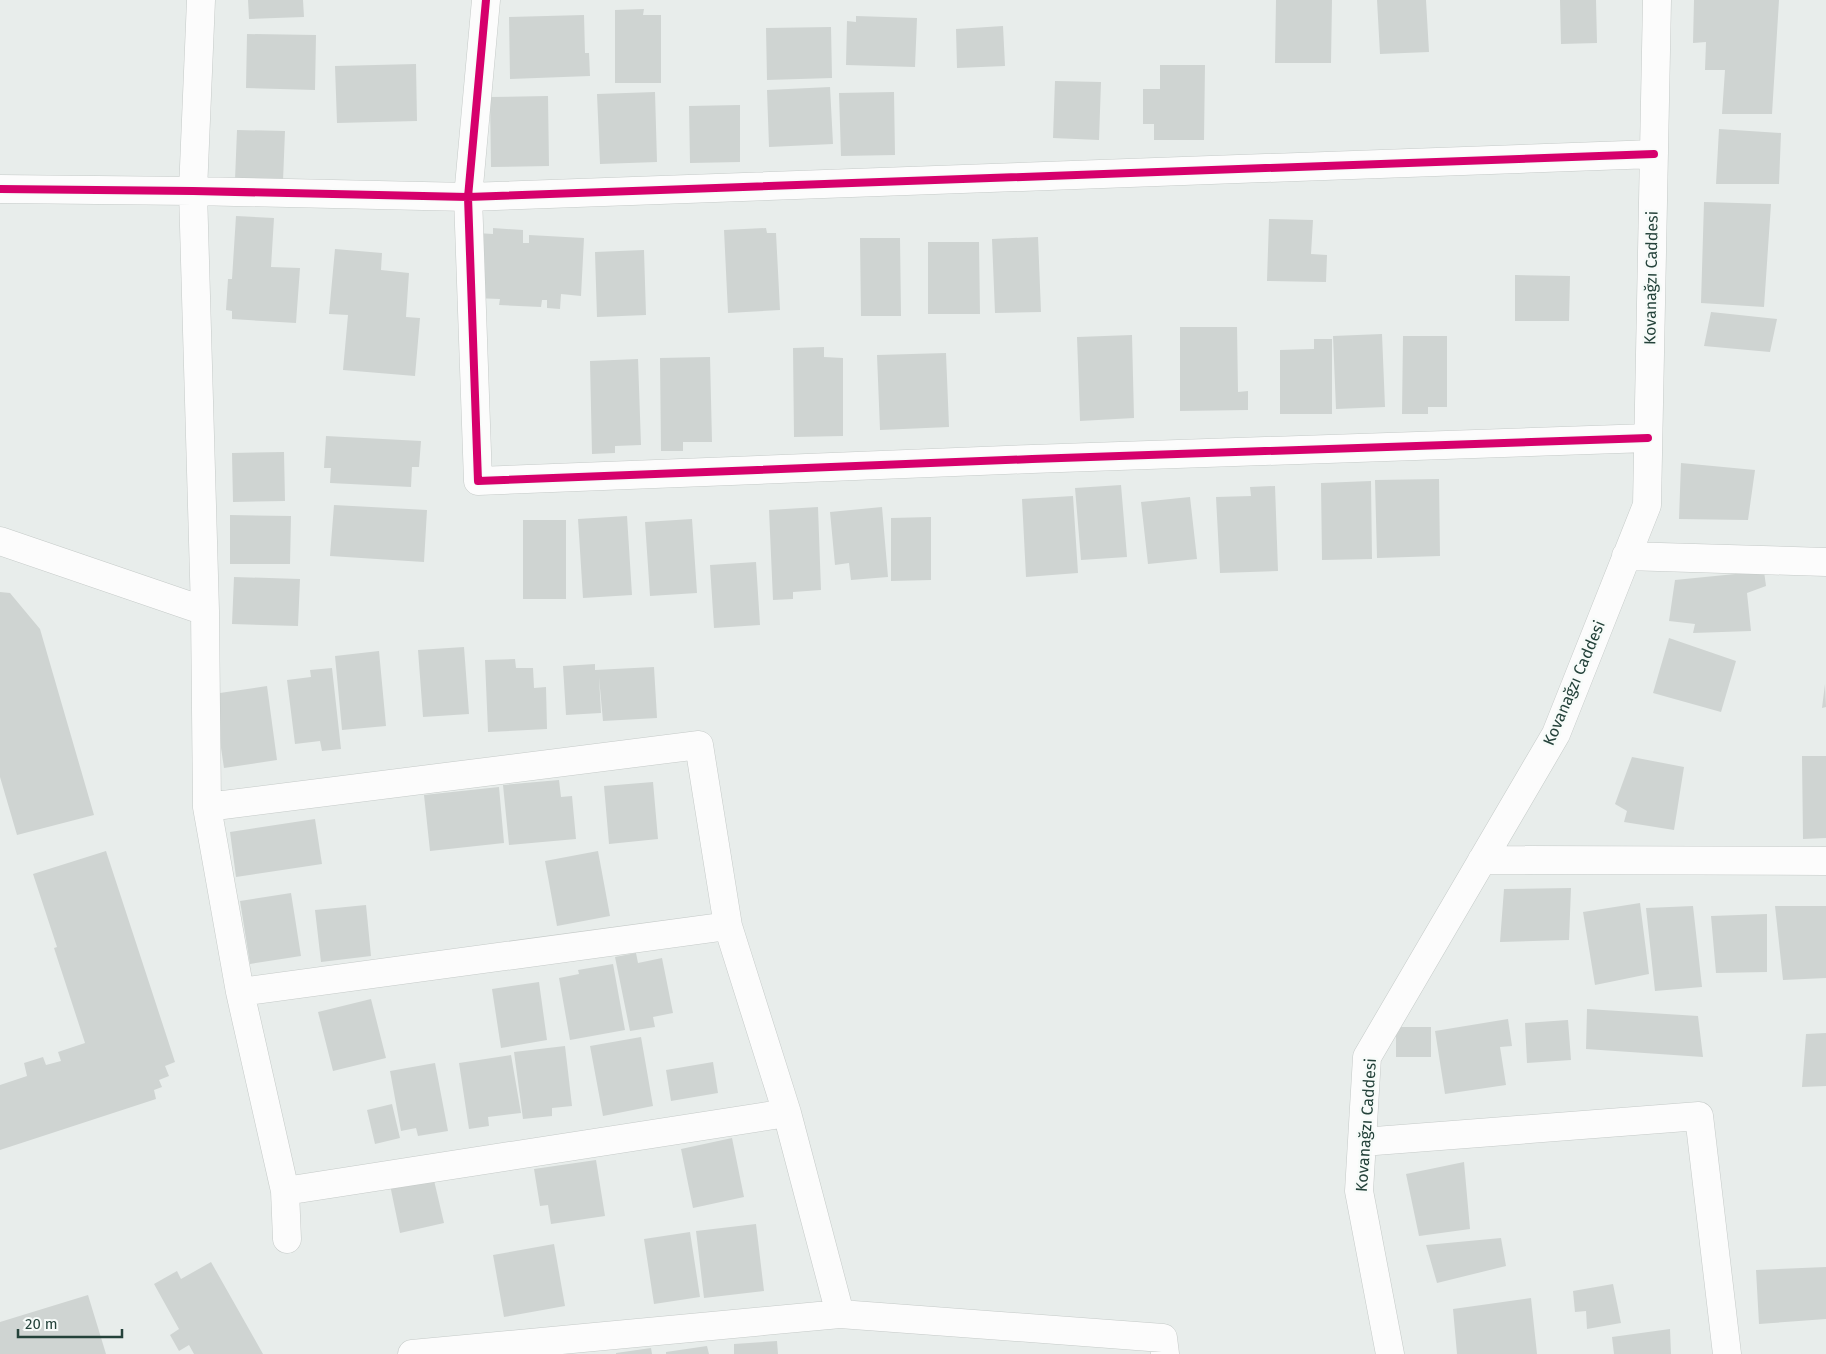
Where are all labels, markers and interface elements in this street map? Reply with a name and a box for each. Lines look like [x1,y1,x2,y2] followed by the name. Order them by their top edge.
[1640,211,1662,345] street label: Kovanağzı Caddesi
[1539,618,1609,748] street label: Kovanağzı Caddesi
[1352,1057,1380,1193] street label: Kovanağzı Caddesi
[18,1306,121,1338] scale bar
[25,1315,58,1333] text: 20 m

